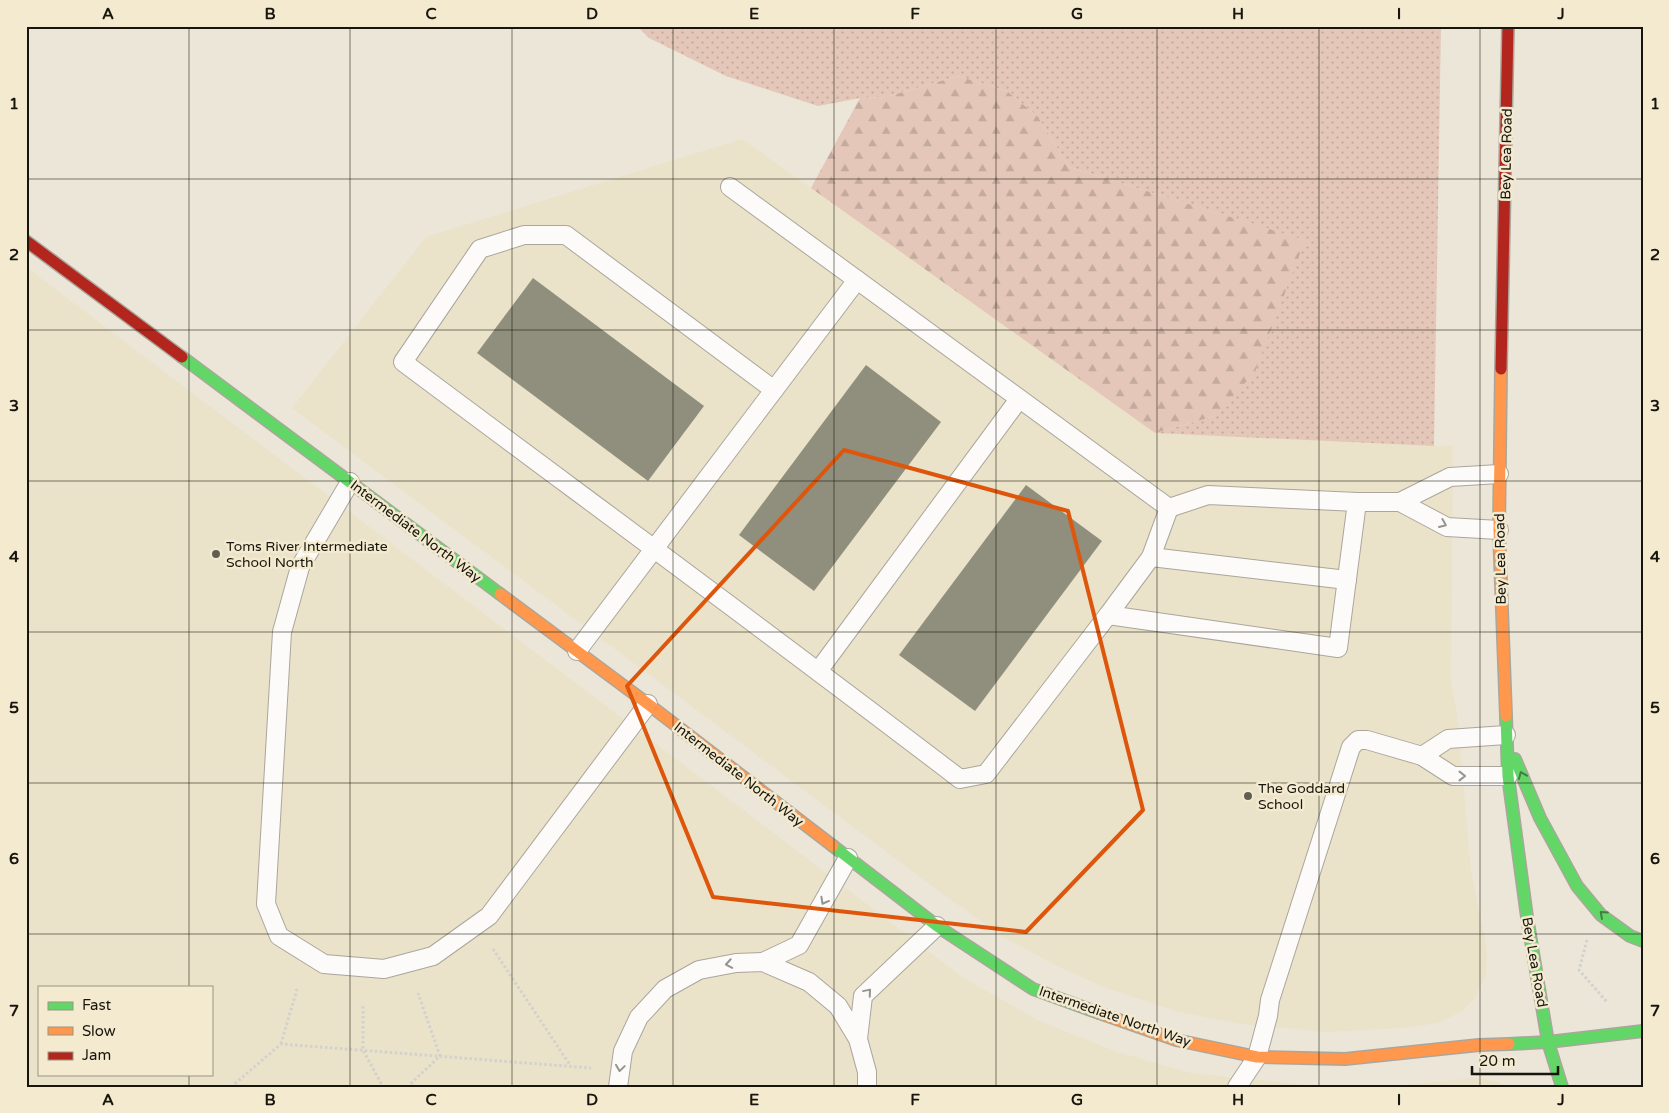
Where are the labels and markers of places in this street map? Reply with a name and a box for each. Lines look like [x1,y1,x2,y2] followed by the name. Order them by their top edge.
[226,538,388,571] place label: Toms River Intermediate School North
[210,548,222,560] marker: Toms River Intermediate School North
[1258,780,1345,813] place label: The Goddard School
[1242,790,1254,802] marker: The Goddard School

